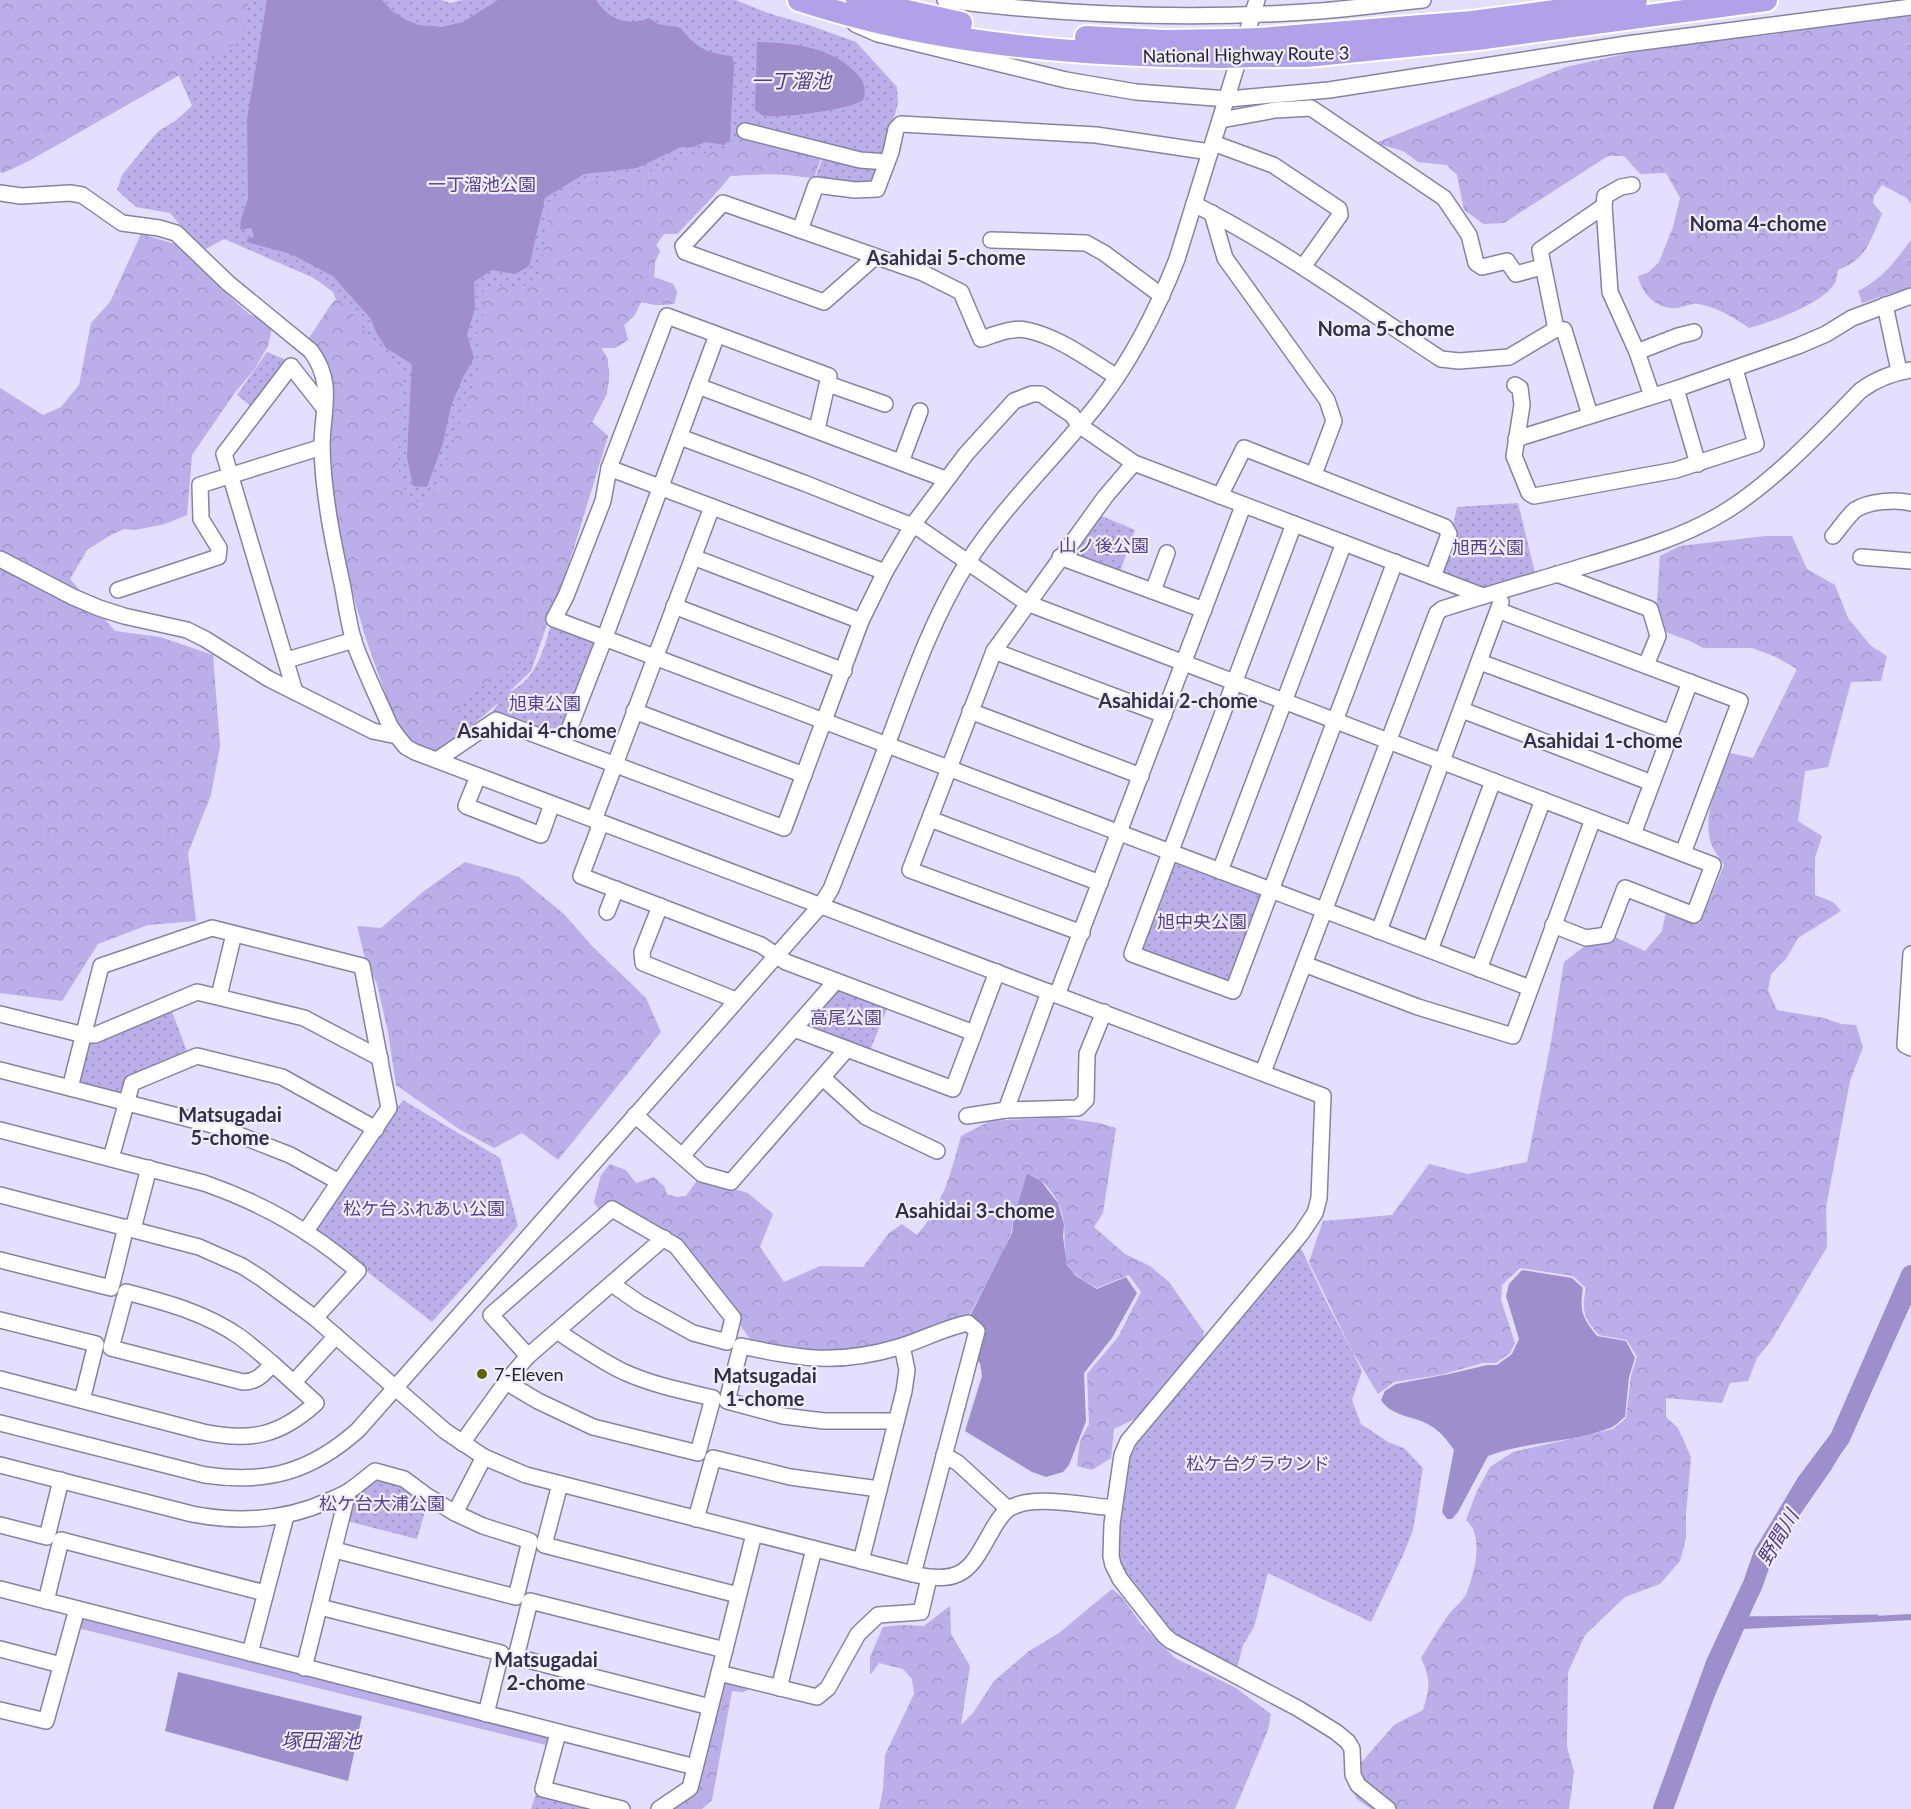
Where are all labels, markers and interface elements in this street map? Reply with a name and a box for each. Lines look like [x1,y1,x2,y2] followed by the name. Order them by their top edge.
[1142,41,1350,67] street label: National Highway Route 3
[751,68,833,92] water label: 一丁溜池
[428,173,536,195] park label: 一丁溜池公園
[1689,211,1827,235] district label: Noma 4-chome
[865,245,1026,269] district label: Asahidai 5-chome
[1317,316,1455,340] district label: Noma 5-chome
[1059,534,1149,556] park label: 山ノ後公園
[1452,536,1524,558] park label: 旭西公園
[1097,688,1258,712] district label: Asahidai 2-chome
[509,692,581,714] park label: 旭東公園
[456,718,617,742] district label: Asahidai 4-chome
[1522,728,1683,752] district label: Asahidai 1-chome
[1157,910,1247,932] park label: 旭中央公園
[810,1006,882,1028] park label: 高尾公園
[178,1102,282,1149] district label: Matsugadai 5-chome
[343,1197,505,1219] park label: 松ケ台ふれあい公園
[894,1198,1055,1222] district label: Asahidai 3-chome
[494,1363,564,1385] place label: 7-Eleven
[713,1363,817,1410] district label: Matsugadai 1-chome
[475,1367,489,1381] marker: 7-Eleven
[1186,1452,1330,1474] park label: 松ケ台グラウンド
[319,1492,445,1514] park label: 松ケ台大浦公園
[1751,1503,1804,1569] water label: 野間川
[494,1647,598,1694] district label: Matsugadai 2-chome
[281,1728,363,1752] water label: 塚田溜池

